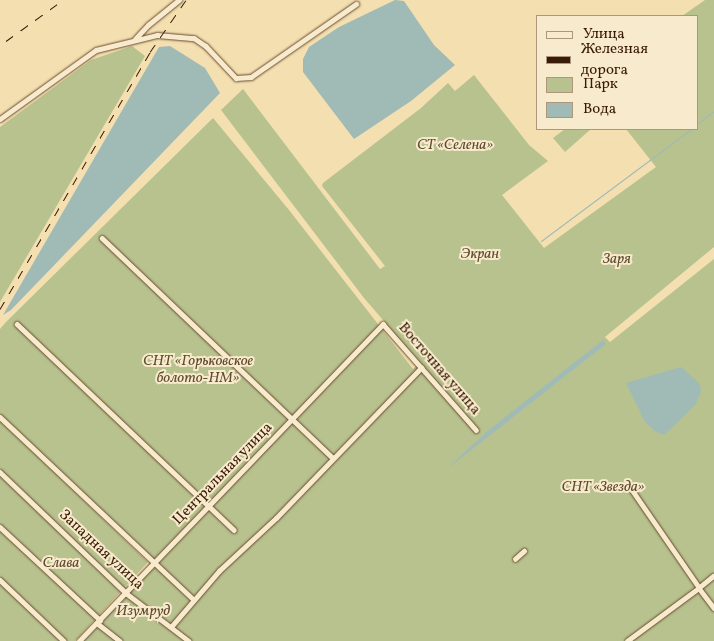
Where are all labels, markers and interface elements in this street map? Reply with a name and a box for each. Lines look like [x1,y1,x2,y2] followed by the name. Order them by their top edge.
[536,15,699,130] legend
[583,24,625,45] text: Улица
[581,39,648,81] text: Железная дорога
[583,74,618,95] text: Парк
[583,99,616,120] text: Вода
[417,137,493,155] park label: СТ «Селена»
[461,246,499,264] park label: Экран
[603,251,631,269] park label: Заря
[394,319,484,419] street label: Восточная улица
[143,352,253,387] park label: СНТ «Горьковское болото-НМ»
[169,419,277,529] street label: Центральная улица
[562,479,644,497] park label: СНТ «Звезда»
[55,506,147,594] street label: Западная улица
[43,555,79,573] park label: Слава
[116,603,170,621] park label: Изумруд

